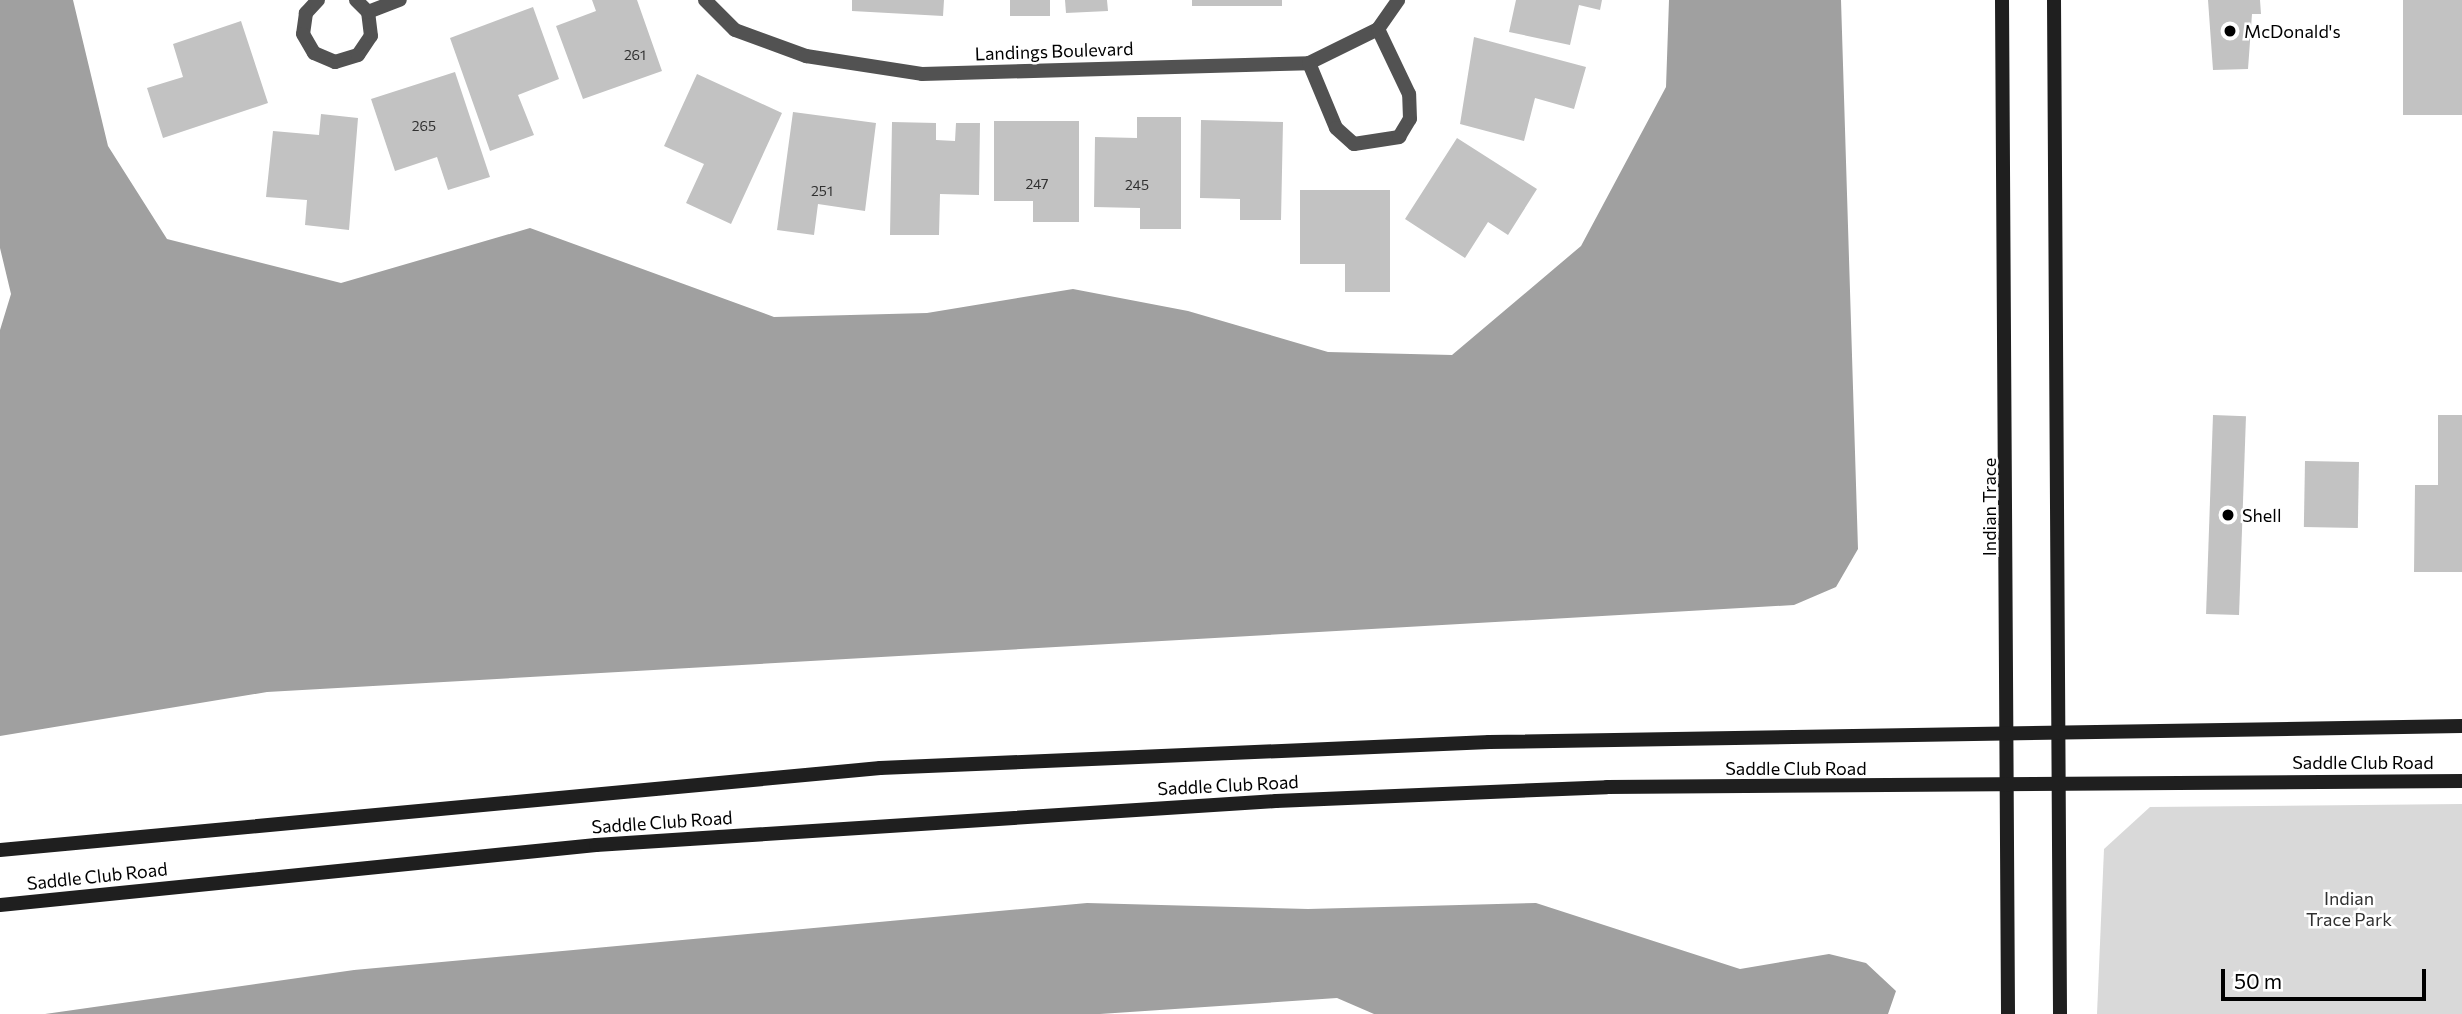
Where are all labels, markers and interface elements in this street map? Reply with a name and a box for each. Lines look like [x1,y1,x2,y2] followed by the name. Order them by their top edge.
[2244,20,2341,42] place label: McDonald's
[2222,23,2238,39] marker: McDonald's
[974,37,1134,65] street label: Landings Boulevard
[624,47,646,63] house number: 261
[412,118,436,134] house number: 265
[1025,176,1049,192] house number: 247
[1125,177,1149,193] house number: 245
[811,183,833,199] house number: 251
[1978,458,2000,556] street label: Indian Trace
[2242,504,2282,526] place label: Shell
[2220,507,2236,523] marker: Shell
[2292,751,2434,773] street label: Saddle Club Road
[1725,757,1867,779] street label: Saddle Club Road
[1157,771,1299,799] street label: Saddle Club Road
[591,806,733,838] street label: Saddle Club Road
[26,858,168,894] street label: Saddle Club Road
[2306,888,2392,930] park label: Indian Trace Park
[2224,954,2429,998] scale bar
[2234,968,2282,993] text: 50 m

